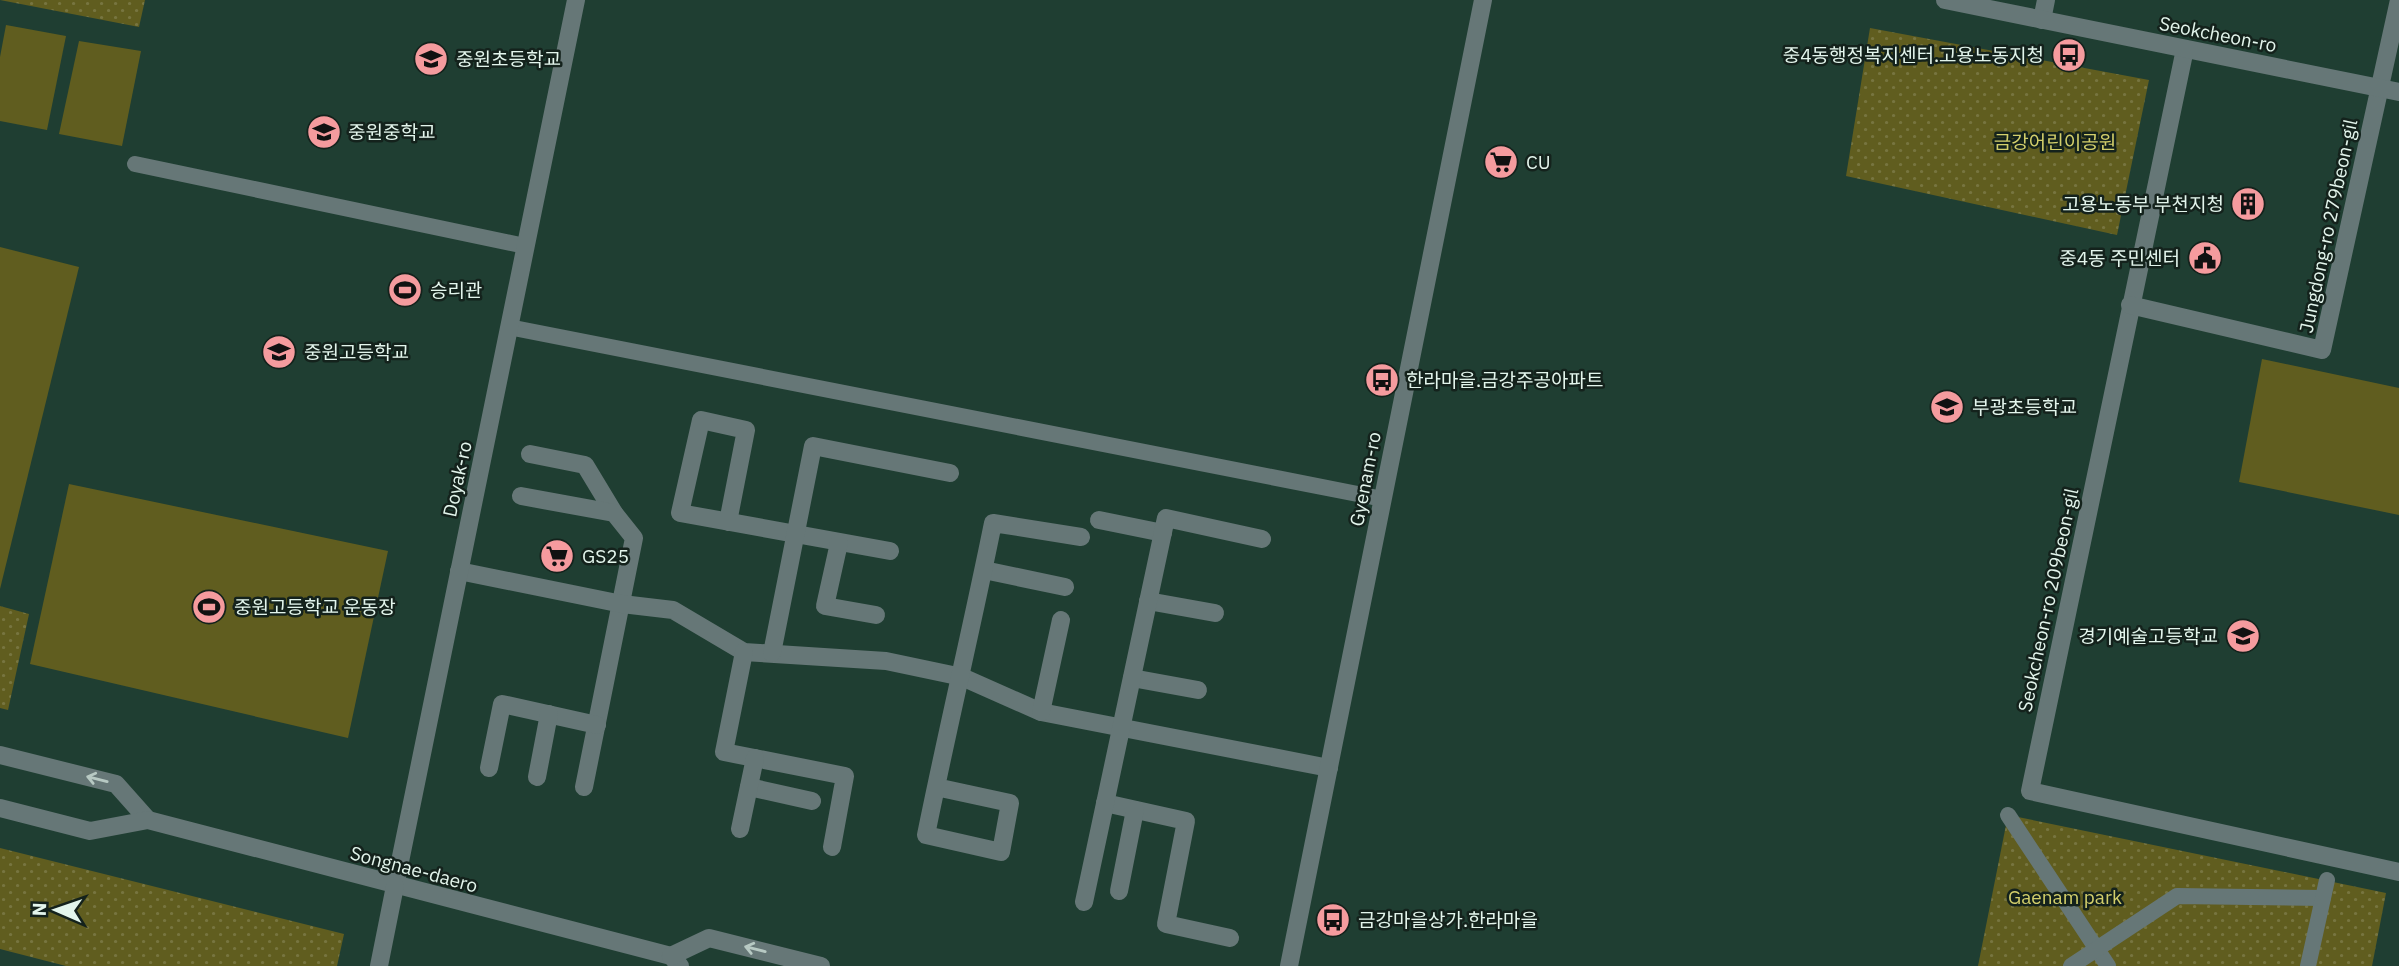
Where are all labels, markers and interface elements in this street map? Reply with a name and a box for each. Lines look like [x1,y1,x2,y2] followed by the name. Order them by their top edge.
[2157,11,2279,57] street label: Seokcheon-ro
[2050,36,2088,74] bus stop icon: 중4동행정복지센터.고용노동지청
[412,40,450,78] school or university icon: 중원초등학교
[1783,43,2044,67] place label: 중4동행정복지센터.고용노동지청
[456,47,561,71] place label: 중원초등학교
[305,113,343,151] school or university icon: 중원중학교
[2294,117,2362,335] street label: Jungdong-ro 279beon-gil
[348,120,435,144] place label: 중원중학교
[1994,130,2116,154] park label: 금강어린이공원
[1482,143,1520,181] supermarket icon: CU
[1526,150,1551,174] place label: CU
[2229,185,2267,223] building icon: 고용노동부 부천지청
[2062,192,2224,216] place label: 고용노동부 부천지청
[2186,239,2224,277] public building icon: 중4동 주민센터
[2059,246,2180,270] place label: 중4동 주민센터
[386,271,424,309] sports icon: 승리관
[430,278,482,302] place label: 승리관
[260,333,298,371] school or university icon: 중원고등학교
[304,340,409,364] place label: 중원고등학교
[1363,361,1401,399] bus stop icon: 한라마을.금강주공아파트
[1406,368,1603,392] place label: 한라마을.금강주공아파트
[1928,388,1966,426] school or university icon: 부광초등학교
[1972,395,2077,419] place label: 부광초등학교
[1344,430,1386,528] street label: Gyenam-ro
[437,439,477,519] street label: Doyak-ro
[2013,486,2083,714] street label: Seokcheon-ro 209beon-gil
[538,537,576,575] supermarket icon: GS25
[582,544,629,568] place label: GS25
[190,588,228,626] sports icon: 중원고등학교 운동장
[234,595,396,619] place label: 중원고등학교 운동장
[2224,617,2262,655] school or university icon: 경기예술고등학교
[2078,624,2218,648] place label: 경기예술고등학교
[86,772,109,785] one-way arrow
[348,840,480,898] street label: Songnae-daero
[21,875,91,945] north arrow
[2008,885,2122,909] park label: Gaenam park
[1314,901,1352,939] bus stop icon: 금강마을상가.한라마을
[27,902,51,917] text: N
[1358,908,1538,932] place label: 금강마을상가.한라마을
[744,942,767,955] one-way arrow

